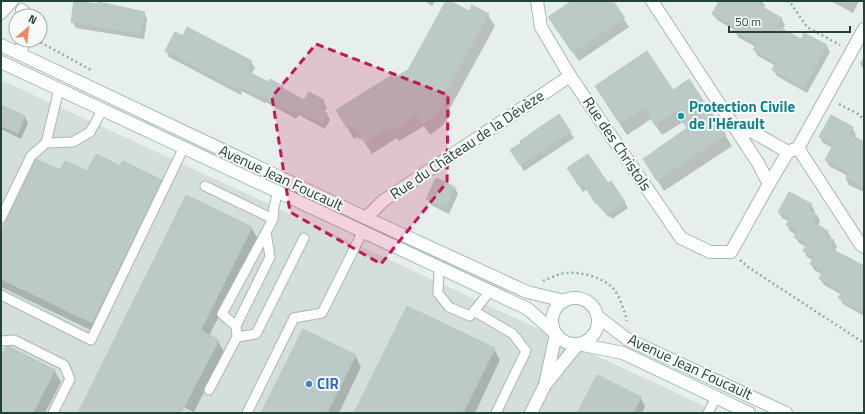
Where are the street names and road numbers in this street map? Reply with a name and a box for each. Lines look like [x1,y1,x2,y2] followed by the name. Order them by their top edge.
[385,84,549,205] street label: Rue du Château de la Dévèze
[577,92,657,195] street label: Rue des Christols
[215,139,348,217] street label: Avenue Jean Foucault
[624,328,757,406] street label: Avenue Jean Foucault

